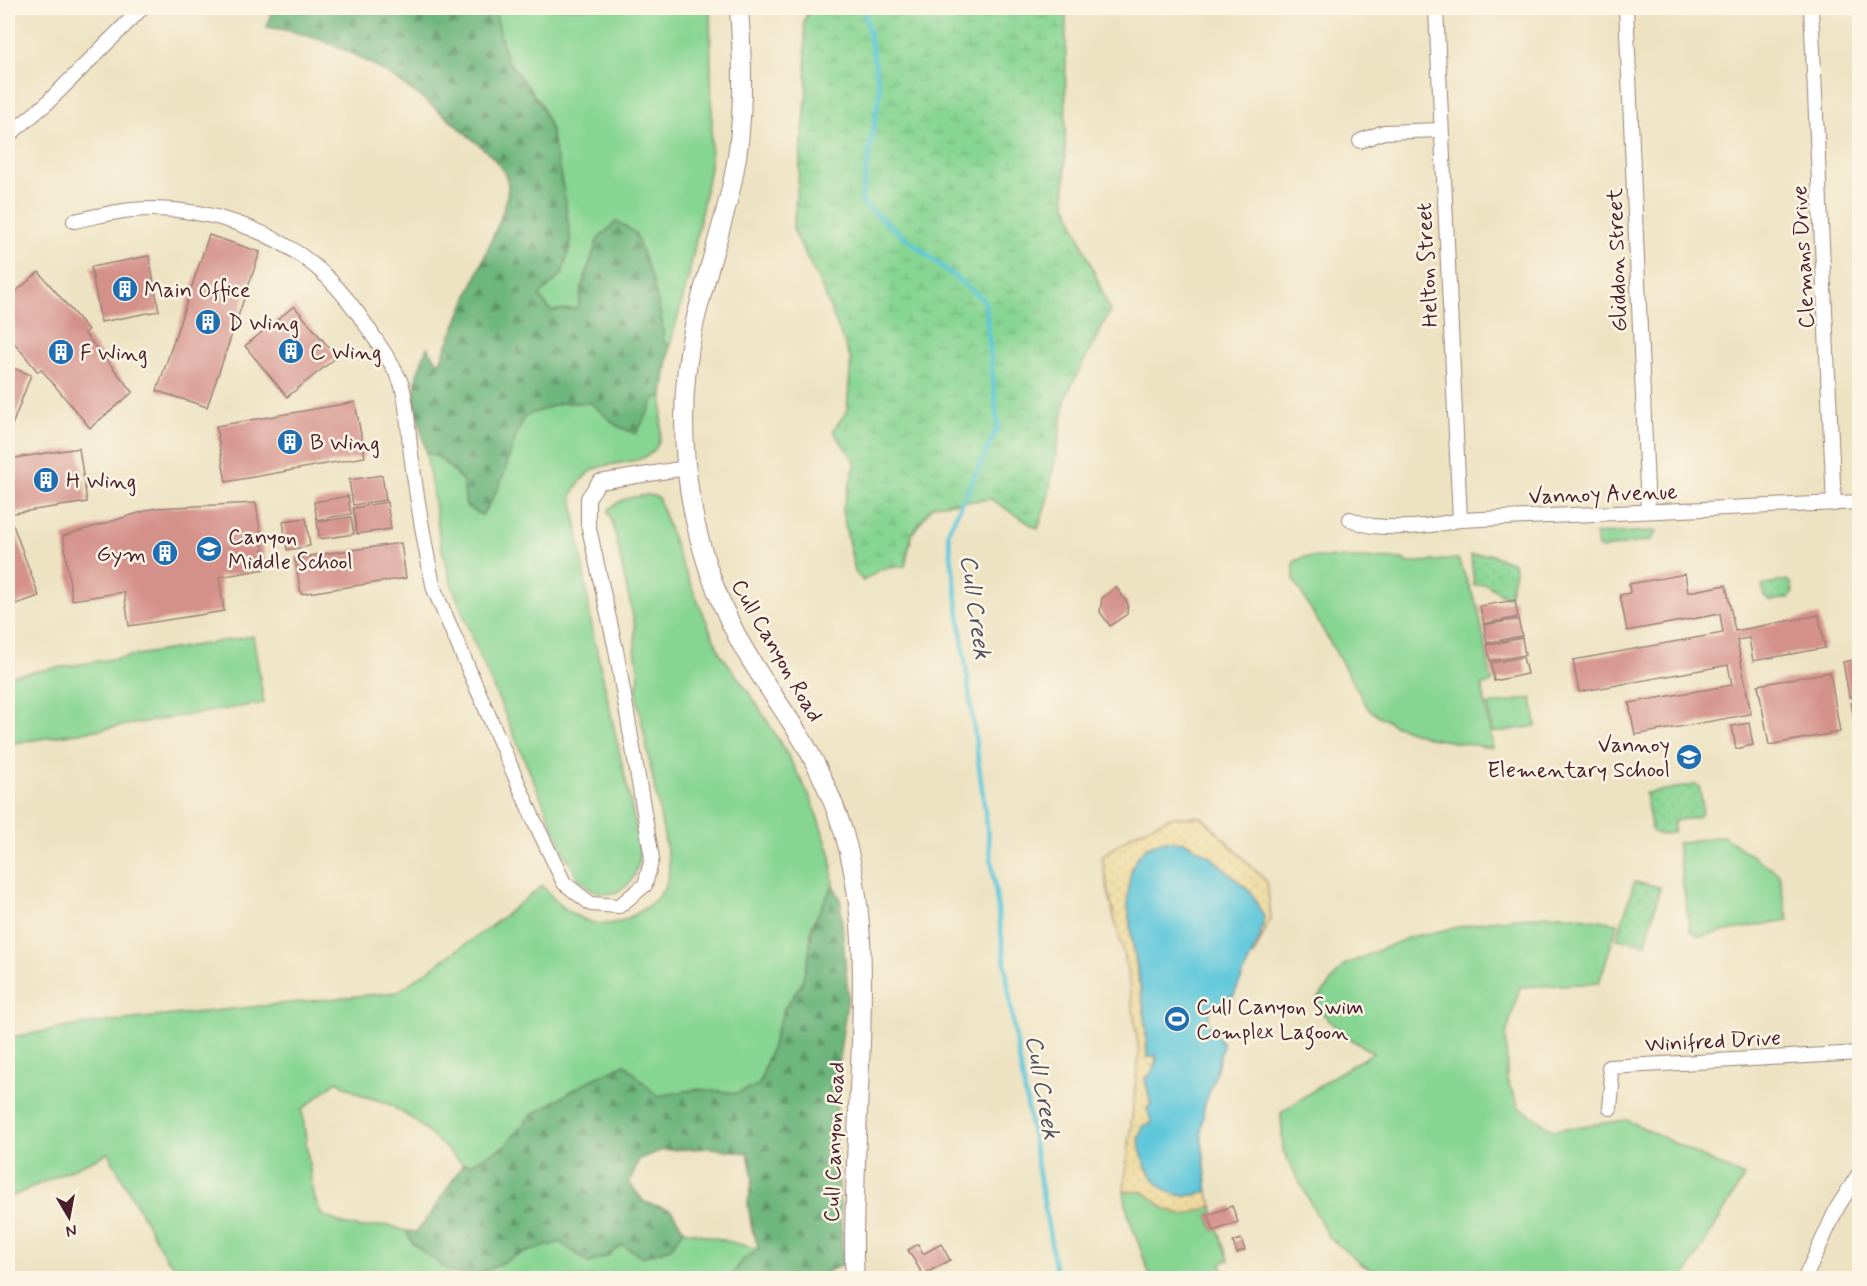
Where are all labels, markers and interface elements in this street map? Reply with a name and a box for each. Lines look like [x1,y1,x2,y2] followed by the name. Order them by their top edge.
[1786,185,1822,329] street label: Clemans Drive
[1601,187,1635,332] street label: Gliddon Street
[1411,202,1445,328] street label: Helton Street
[110,274,140,304] building icon: Main Office
[144,277,251,305] place label: Main Office
[193,307,223,337] building icon: D Wing
[228,310,299,339] place label: D Wing
[276,336,306,366] building icon: C Wing
[46,337,76,367] building icon: F Wing
[310,339,382,368] place label: C Wing
[80,340,148,369] place label: F Wing
[275,427,305,457] building icon: B Wing
[310,430,380,459] place label: B Wing
[31,465,61,495] building icon: H Wing
[66,468,136,497] place label: H Wing
[1528,478,1678,512] street label: Vannoy Avenue
[228,524,353,577] place label: Canyon Middle School
[194,534,224,564] school or university icon: Canyon Middle School
[150,538,180,568] building icon: Gym
[96,541,146,569] place label: Gym
[952,553,997,661] water label: Cull Creek
[724,575,828,727] street label: Cull Canyon Road
[1487,732,1670,785] place label: Vannoy Elementary School
[1674,742,1704,772] school or university icon: Vannoy Elementary School
[1196,994,1364,1050] place label: Cull Canyon Swim Complex Lagoon
[1162,1004,1192,1034] sports icon: Cull Canyon Swim Complex Lagoon
[1644,1024,1782,1060] street label: Winifred Drive
[1017,1033,1066,1142] water label: Cull Creek
[818,1061,852,1223] street label: Cull Canyon Road
[39,1187,99,1247] north arrow
[64,1219,78,1242] text: N

